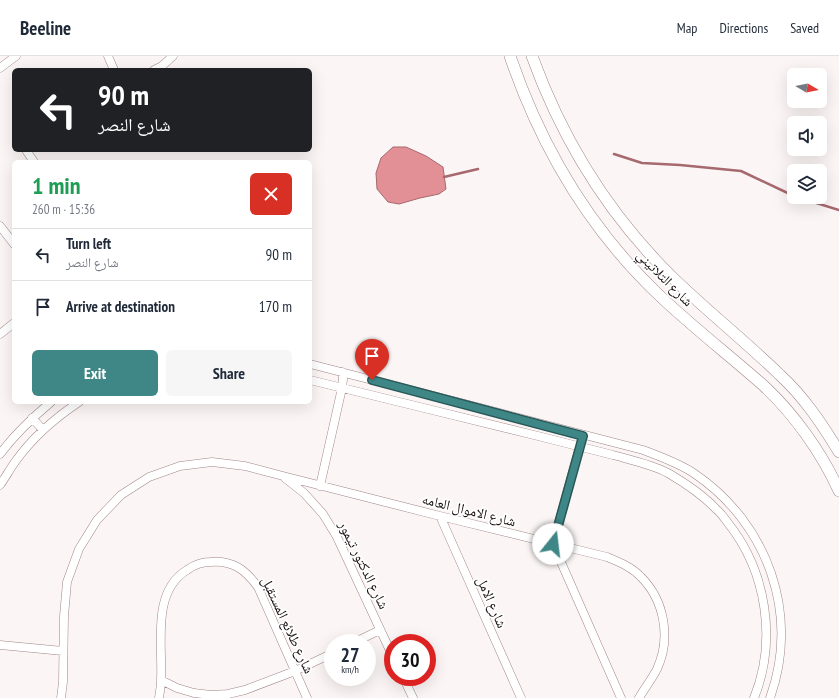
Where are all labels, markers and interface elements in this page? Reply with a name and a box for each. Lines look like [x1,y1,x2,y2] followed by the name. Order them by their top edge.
[20,16,71,40] text: Beeline
[677,19,697,37] text: Map
[719,19,768,37] text: Directions
[790,19,819,37] text: Saved
[787,68,827,108] north arrow
[787,68,827,204] map controls
[98,76,149,113] text: 90 m
[32,84,84,136] icon: left
[98,113,171,136] text: شارع النصر
[787,116,827,156] button: sound
[787,164,827,204] button: layers
[32,170,80,201] text: 1 min
[250,173,292,215] button: close
[32,201,95,218] text: 260 m · 15:36
[66,234,111,253] text: Turn left
[32,244,54,266] icon: left
[266,245,292,264] text: 90 m
[631,246,697,312] street label: شارع التلاتيني
[66,254,118,271] text: شارع النصر
[32,296,54,318] icon: arrive
[66,297,175,316] text: Arrive at destination
[259,297,292,316] text: 170 m
[355,339,389,380] pin
[361,345,383,367] icon: arrive
[32,350,158,396] button: Exit
[166,350,292,396] button: Share
[420,490,518,531] street label: شارع الاموال العامه
[334,517,393,612] street label: شارع الدكتور تيمور
[532,523,574,565] position arrow
[472,573,511,631] street label: شارع الامل
[257,574,318,677] street label: شارع طلائع المستقبل
[384,634,436,686] speed limit sign: 30
[340,642,360,668] text: 27
[341,663,359,676] text: km/h

